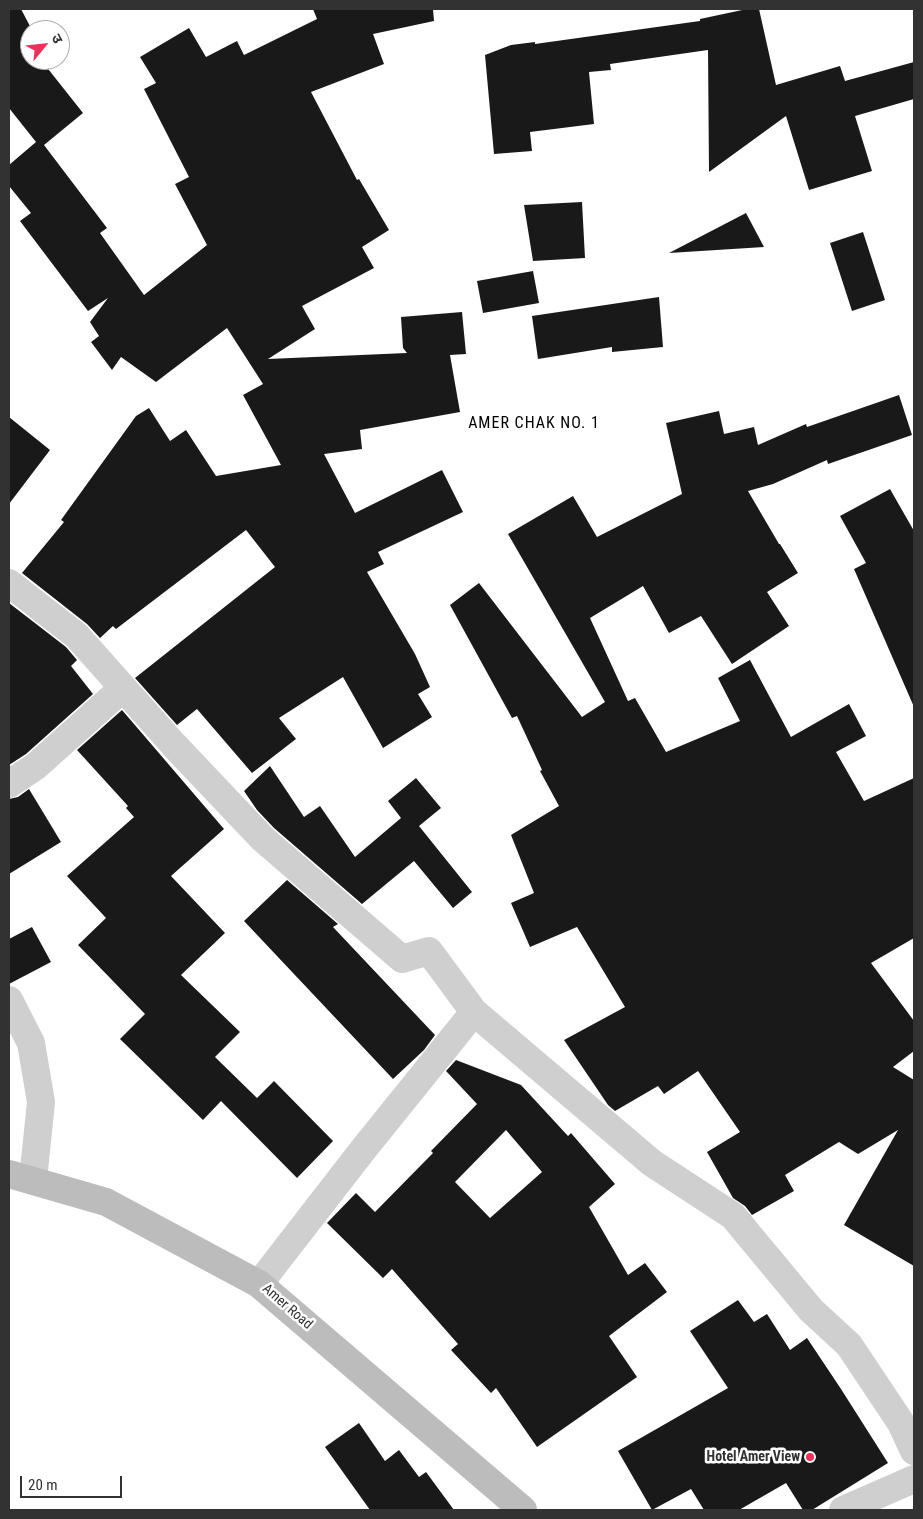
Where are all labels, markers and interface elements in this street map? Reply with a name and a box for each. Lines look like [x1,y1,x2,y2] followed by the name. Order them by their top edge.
[20,20,70,70] north arrow
[48,31,66,46] text: उ
[466,414,602,434] district label: AMER CHAK NO. 1
[259,1281,315,1333] street label: Amer Road
[707,1449,800,1465] place label: Hotel Amer View
[804,1451,816,1463] marker: Hotel Amer View
[22,1466,125,1498] scale bar
[28,1476,58,1494] text: 20 m

